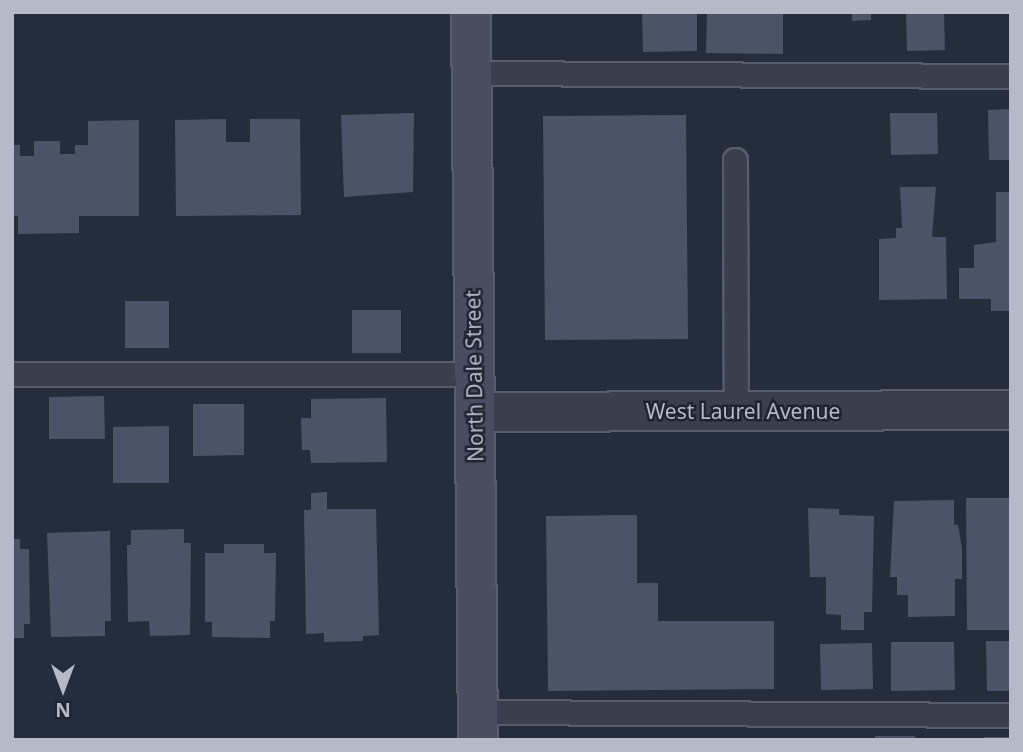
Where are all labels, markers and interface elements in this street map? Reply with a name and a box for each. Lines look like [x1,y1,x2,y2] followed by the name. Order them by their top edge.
[460,290,488,462] street label: North Dale Street
[646,398,840,424] street label: West Laurel Avenue
[28,654,98,724] north arrow
[55,697,71,723] text: N

